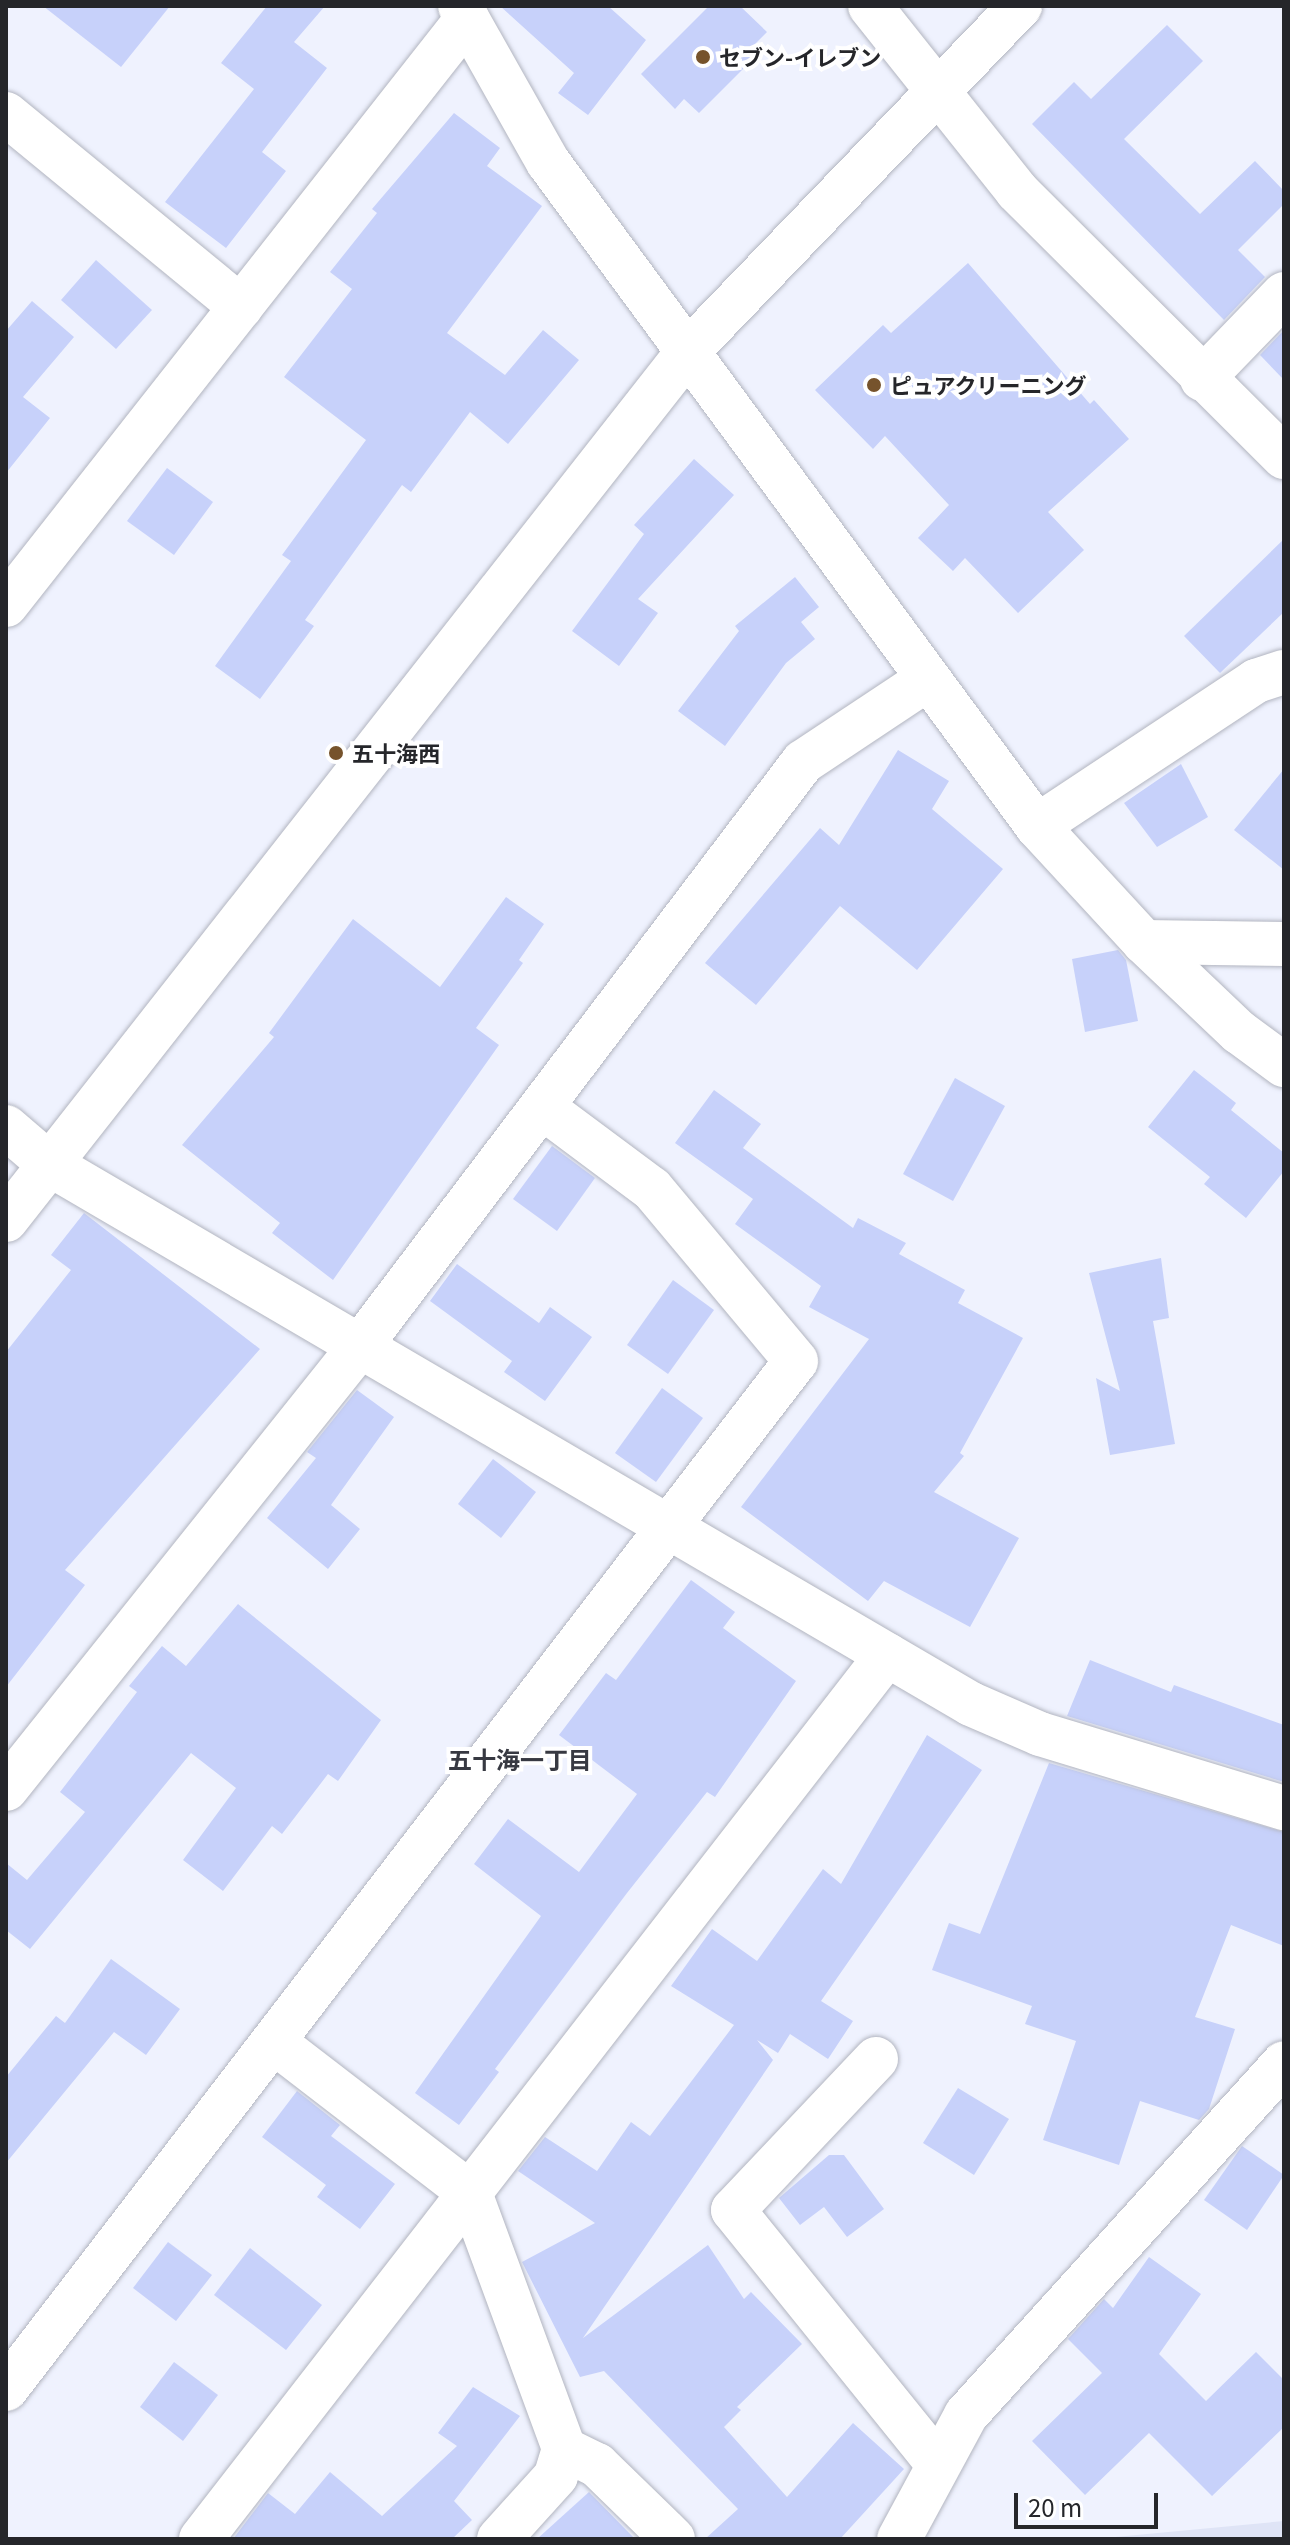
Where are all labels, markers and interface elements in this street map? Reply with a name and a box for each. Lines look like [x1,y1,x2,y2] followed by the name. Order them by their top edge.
[719,44,881,70] place label: セブン-イレブン
[694,48,712,66] marker: セブン-イレブン
[890,372,1088,398] place label: ピュアクリーニング
[865,376,883,394] marker: ピュアクリーニング
[352,740,440,766] place label: 五十海西
[327,744,345,762] marker: 五十海西
[448,1745,592,1773] district label: 五十海一丁目
[1018,2477,1162,2527] scale bar
[1028,2489,1082,2524] text: 20 m

